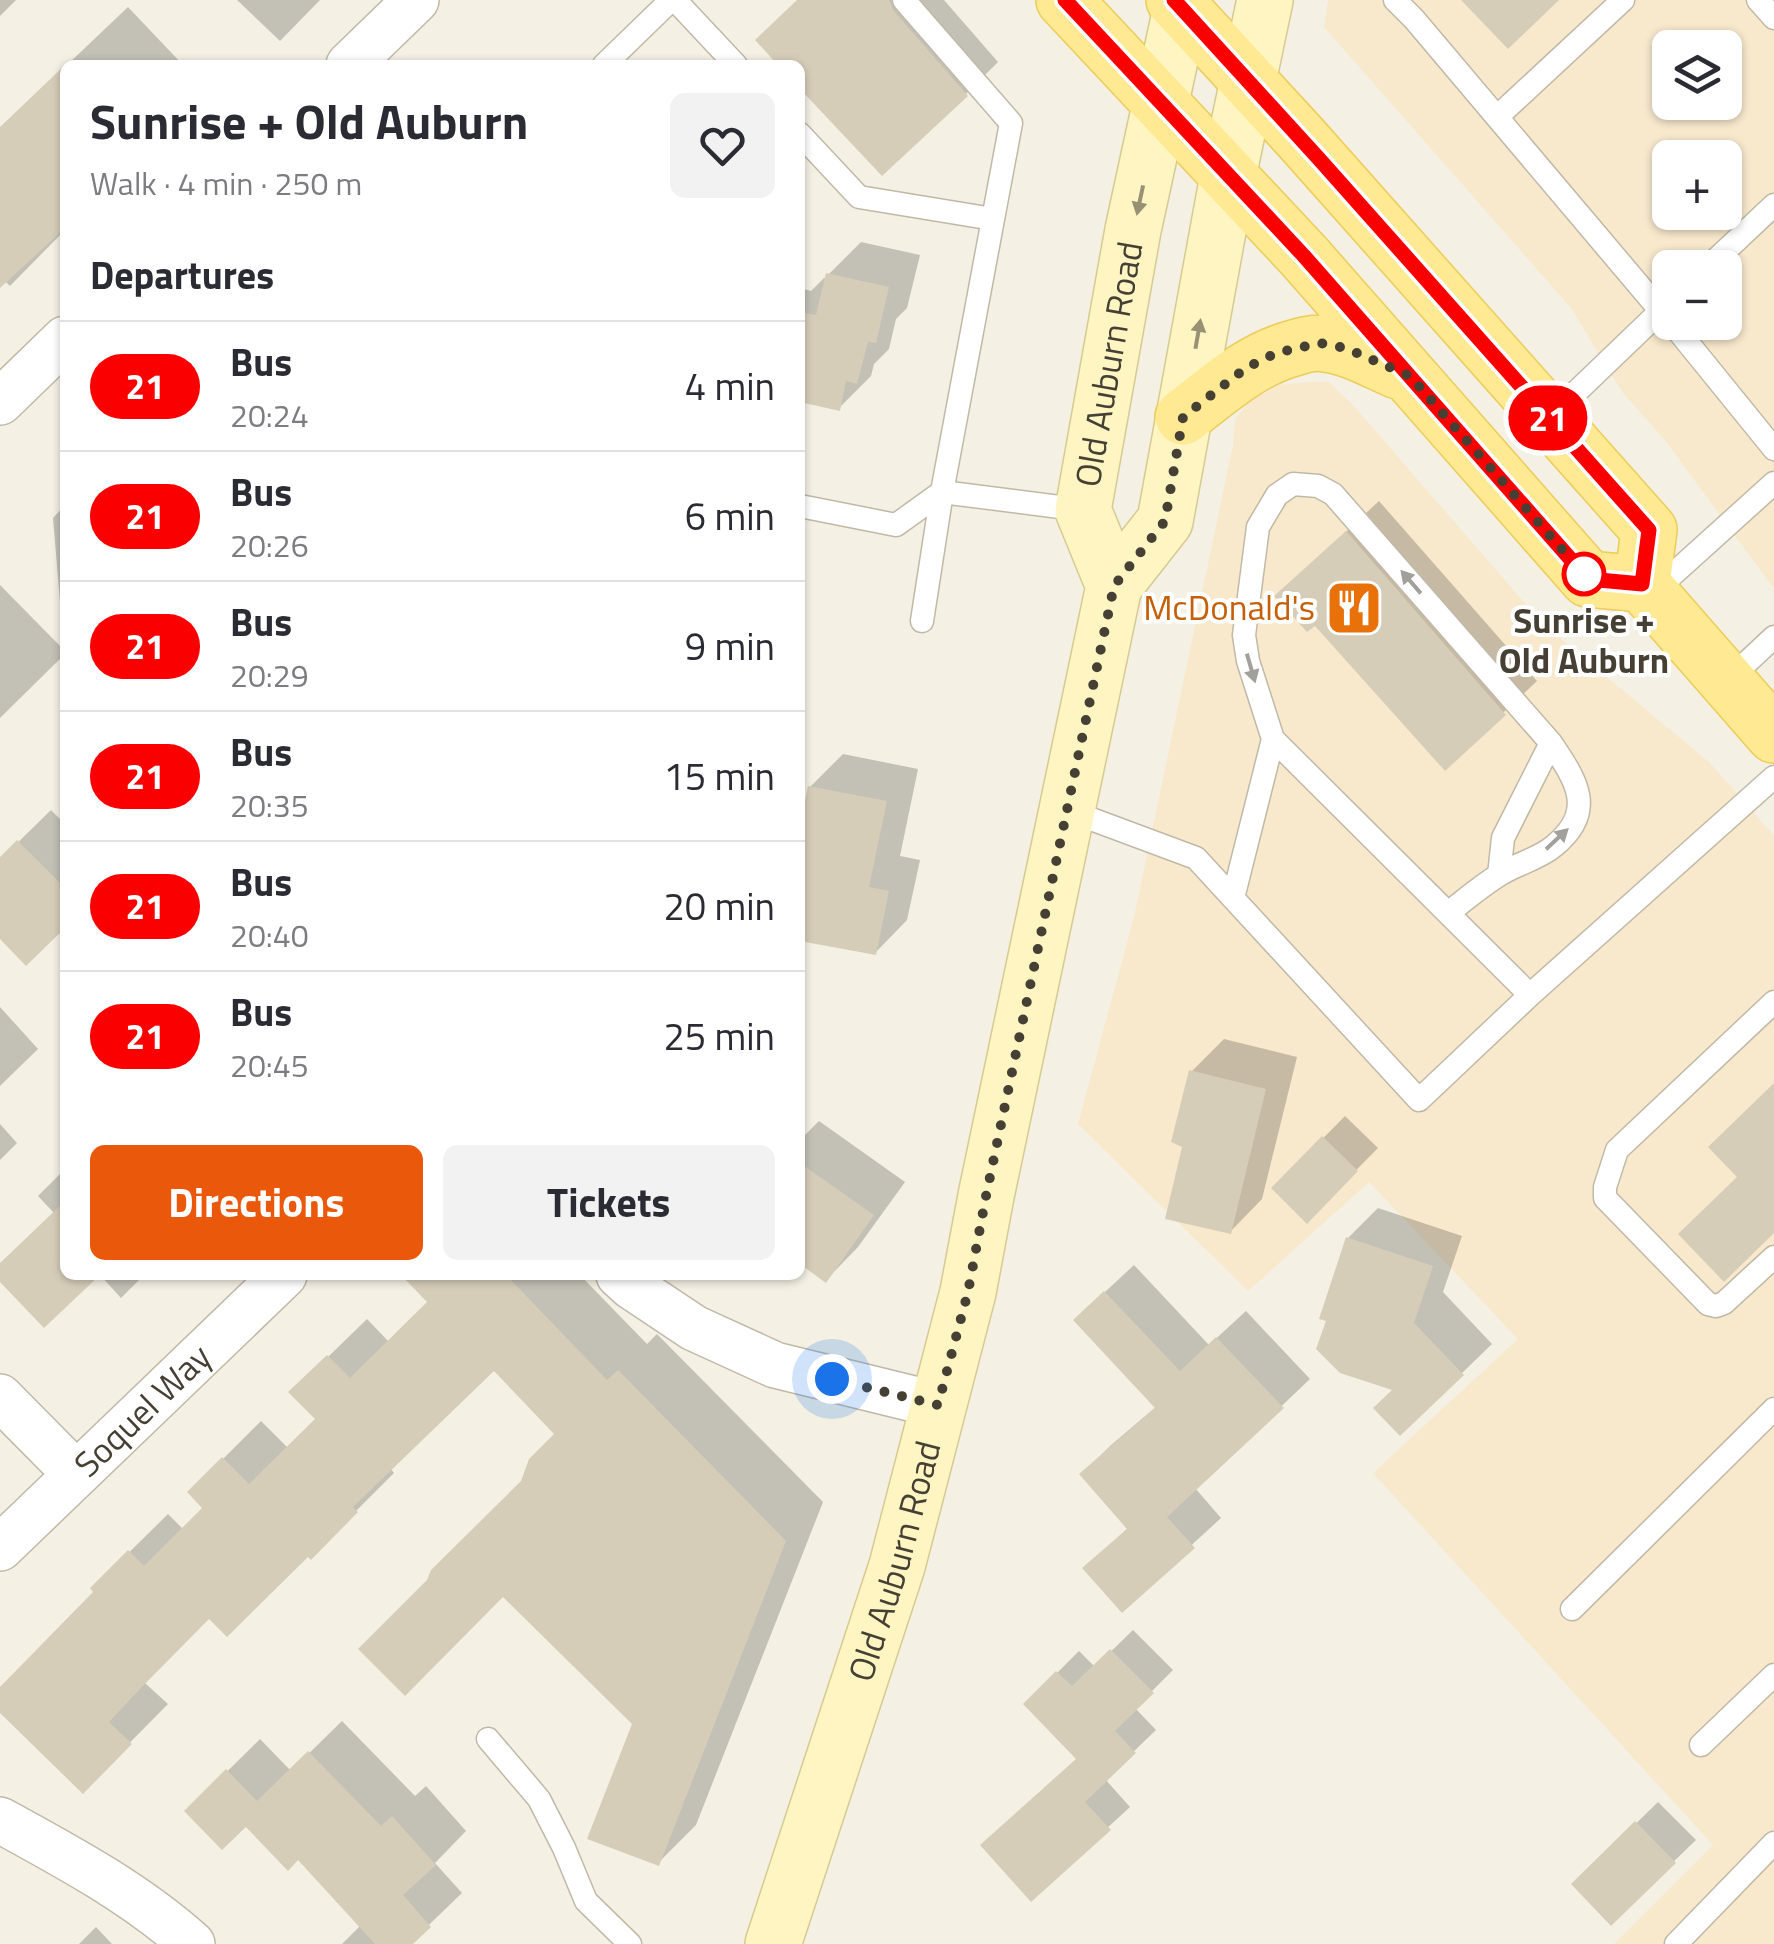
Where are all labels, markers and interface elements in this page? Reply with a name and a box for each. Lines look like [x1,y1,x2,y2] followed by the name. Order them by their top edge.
[1652,30,1742,340] map controls
[1652,30,1742,120] button: layers
[90,85,528,158] text: Sunrise + Old Auburn
[670,93,775,198] button: heart
[1652,140,1742,230] button: +
[90,159,362,207] text: Walk · 4 min · 250 m
[1131,185,1147,216] one-way arrow
[1060,237,1156,491] street label: Old Auburn Road
[90,246,274,304] text: Departures
[1652,250,1742,340] button: −
[1191,318,1206,350] one-way arrow
[230,333,292,391] text: Bus
[685,357,775,415] text: 4 min
[125,359,165,413] text: 21
[1503,386,1593,450] line badge: 21
[230,391,309,439] text: 20:24
[1528,391,1568,445] text: 21
[230,463,292,521] text: Bus
[685,487,775,545] text: 6 min
[125,489,165,543] text: 21
[230,521,309,569] text: 20:26
[1563,553,1605,595] marker: Sunrise + Old Auburn
[1400,570,1422,595] one-way arrow
[1324,578,1384,638] restaurant icon: McDonald's
[1143,580,1315,634] place label: McDonald's
[230,593,292,651] text: Bus
[1499,593,1669,687] place label: Sunrise + Old Auburn
[685,617,775,675] text: 9 min
[125,619,165,673] text: 21
[230,651,309,699] text: 20:29
[1244,653,1259,684] one-way arrow
[230,723,292,781] text: Bus
[664,747,775,805] text: 15 min
[125,749,165,803] text: 21
[230,781,309,829] text: 20:35
[1545,828,1569,851] one-way arrow
[230,853,292,911] text: Bus
[664,877,775,935] text: 20 min
[125,879,165,933] text: 21
[230,911,309,959] text: 20:40
[230,983,292,1041] text: Bus
[664,1007,775,1065] text: 25 min
[125,1009,165,1063] text: 21
[230,1041,309,1089] text: 20:45
[90,1145,423,1260] button: Directions
[443,1145,775,1260] button: Tickets
[61,1331,223,1489] street label: Soquel Way
[807,1354,857,1404] your location
[833,1435,954,1688] street label: Old Auburn Road

